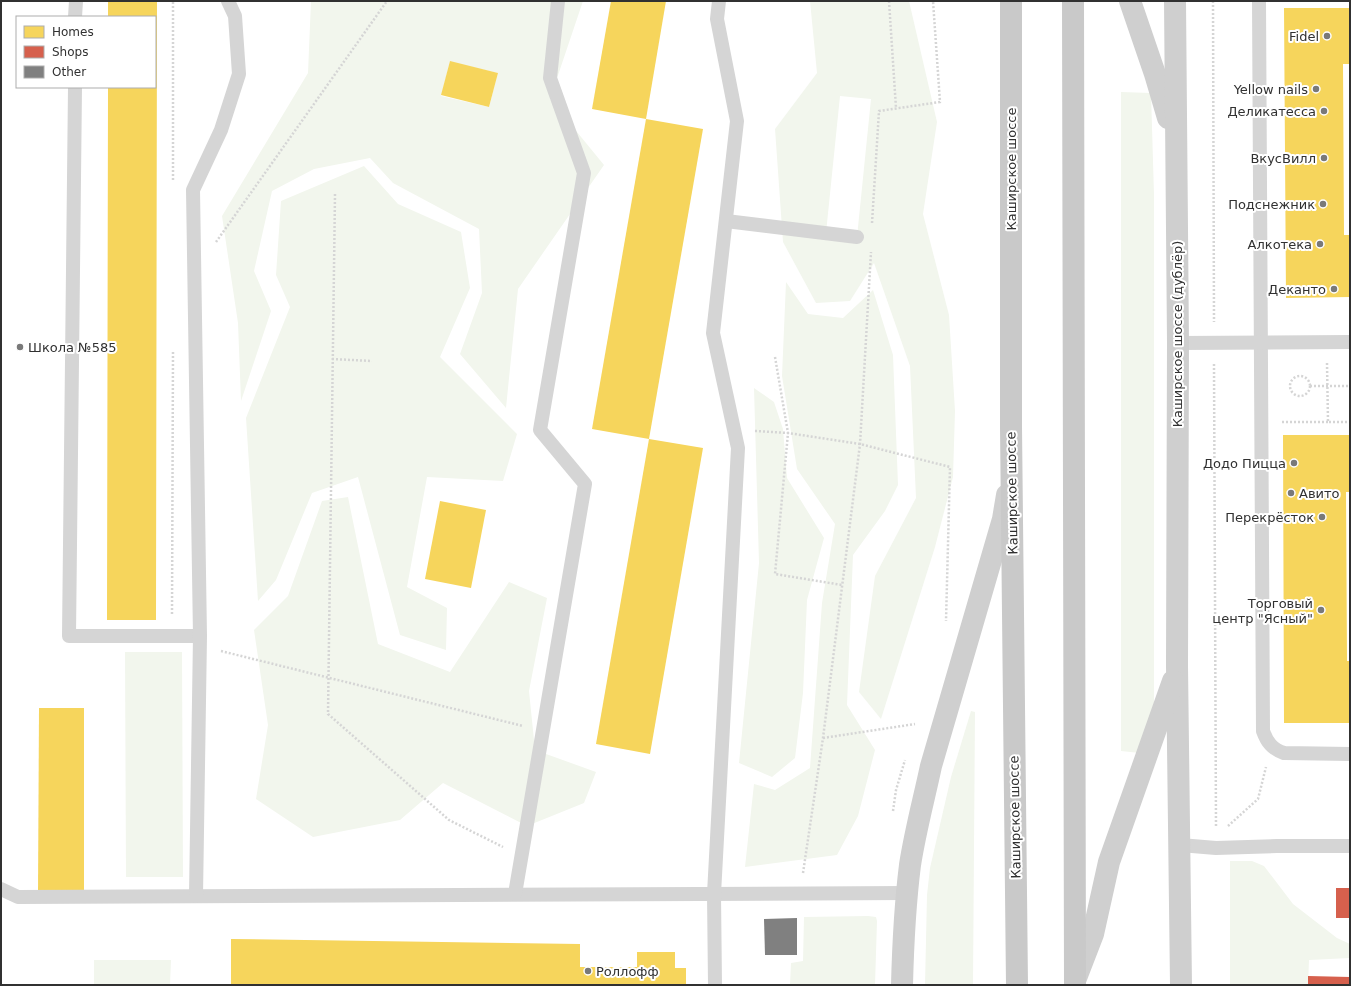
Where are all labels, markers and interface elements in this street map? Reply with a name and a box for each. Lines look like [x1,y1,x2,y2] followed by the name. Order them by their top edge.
[16,16,156,88] legend
[52,25,94,39] text: Homes
[1289,29,1319,44] place label: Fidel
[1322,31,1332,41] marker: Fidel
[52,45,88,59] text: Shops
[52,65,86,79] text: Other
[1233,82,1308,97] place label: Yellow nails
[1311,84,1321,94] marker: Yellow nails
[1227,104,1316,119] place label: Деликатесса
[1319,106,1329,116] marker: Деликатесса
[1004,107,1019,231] street label: Каширское шоссе
[1250,151,1316,166] place label: ВкусВилл
[1319,153,1329,163] marker: ВкусВилл
[1228,197,1315,212] place label: Подснежник
[1318,199,1328,209] marker: Подснежник
[1248,237,1312,252] place label: Алкотека
[1315,239,1325,249] marker: Алкотека
[1170,241,1185,427] street label: Каширское шоссе (дублёр)
[1268,282,1326,297] place label: Деканто
[1329,284,1339,294] marker: Деканто
[28,340,116,355] place label: Школа №585
[15,342,25,352] marker: Школа №585
[1003,431,1021,555] street label: Каширское шоссе
[1203,456,1286,471] place label: Додо Пицца
[1289,458,1299,468] marker: Додо Пицца
[1299,486,1340,501] place label: Авито
[1286,488,1296,498] marker: Авито
[1225,510,1314,525] place label: Перекрёсток
[1317,512,1327,522] marker: Перекрёсток
[1212,596,1313,626] place label: Торговый центр "Ясный"
[1316,605,1326,615] marker: Торговый центр "Ясный"
[1006,755,1024,879] street label: Каширское шоссе
[596,964,659,979] place label: Роллофф
[583,966,593,976] marker: Роллофф

